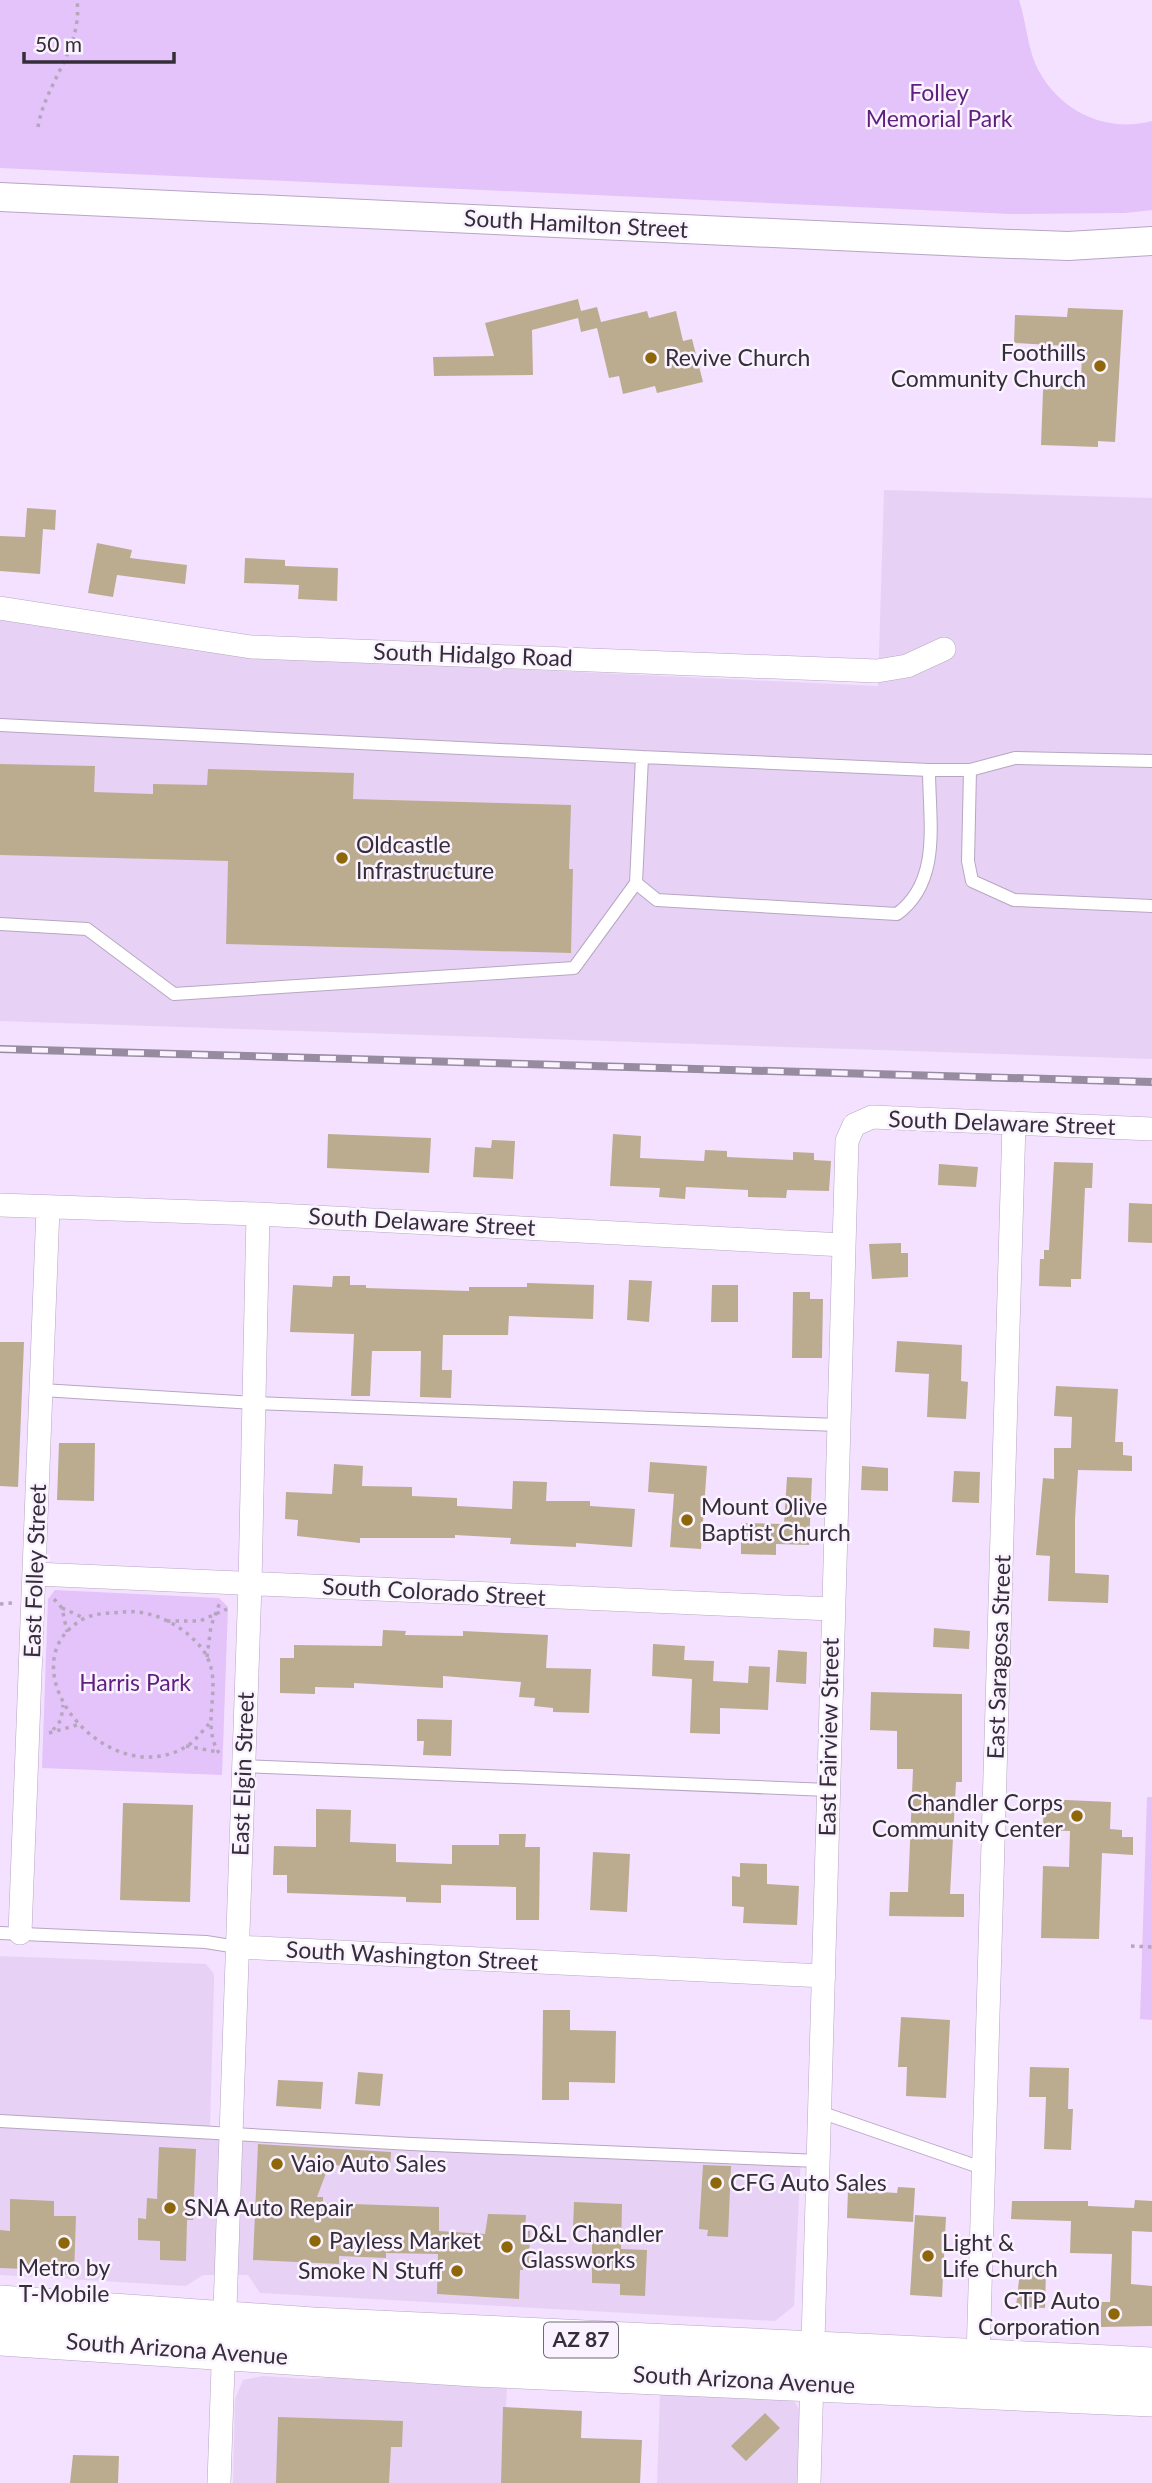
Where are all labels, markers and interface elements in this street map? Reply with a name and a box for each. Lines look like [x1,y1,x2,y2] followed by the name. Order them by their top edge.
[24,21,175,65] scale bar
[35,31,82,56] text: 50 m
[866,78,1013,132] park label: Folley Memorial Park
[463,203,690,243] street label: South Hamilton Street
[891,338,1086,392] place label: Foothills Community Church
[665,343,810,371] place label: Revive Church
[643,350,659,366] marker: Revive Church
[1092,358,1108,374] marker: Foothills Community Church
[373,637,573,671] street label: South Hidalgo Road
[356,830,494,884] place label: Oldcastle Infrastructure
[334,850,350,866] marker: Oldcastle Infrastructure
[888,1104,1117,1140] street label: South Delaware Street
[308,1201,537,1241] street label: South Delaware Street
[17,1483,51,1658] street label: East Folley Street
[701,1492,851,1546] place label: Mount Olive Baptist Church
[679,1512,695,1528] marker: Mount Olive Baptist Church
[980,1553,1016,1760] street label: East Saragosa Street
[322,1571,547,1611] street label: South Colorado Street
[812,1637,844,1837] street label: East Fairview Street
[79,1668,191,1696] park label: Harris Park
[225,1691,259,1856] street label: East Elgin Street
[872,1788,1064,1842] place label: Chandler Corps Community Center
[1069,1808,1085,1824] marker: Chandler Corps Community Center
[285,1934,540,1976] street label: South Washington Street
[291,2149,447,2177] place label: Vaio Auto Sales
[269,2156,285,2172] marker: Vaio Auto Sales
[730,2168,887,2196] place label: CFG Auto Sales
[708,2175,724,2191] marker: CFG Auto Sales
[184,2193,354,2221] place label: SNA Auto Repair
[162,2200,178,2216] marker: SNA Auto Repair
[521,2219,664,2273] place label: D&L Chandler Glassworks
[329,2226,482,2254] place label: Payless Market
[942,2228,1058,2282] place label: Light & Life Church
[307,2233,323,2249] marker: Payless Market
[56,2235,72,2251] marker: Metro by T-Mobile
[499,2239,515,2255] marker: D&L Chandler Glassworks
[920,2248,936,2264] marker: Light & Life Church
[18,2253,110,2307] place label: Metro by T-Mobile
[298,2256,444,2284] place label: Smoke N Stuff
[449,2263,465,2279] marker: Smoke N Stuff
[978,2286,1100,2340] place label: CTP Auto Corporation
[1106,2306,1122,2322] marker: CTP Auto Corporation
[544,2322,618,2358] road number: AZ 87
[65,2326,289,2370] street label: South Arizona Avenue
[632,2359,856,2399] street label: South Arizona Avenue

